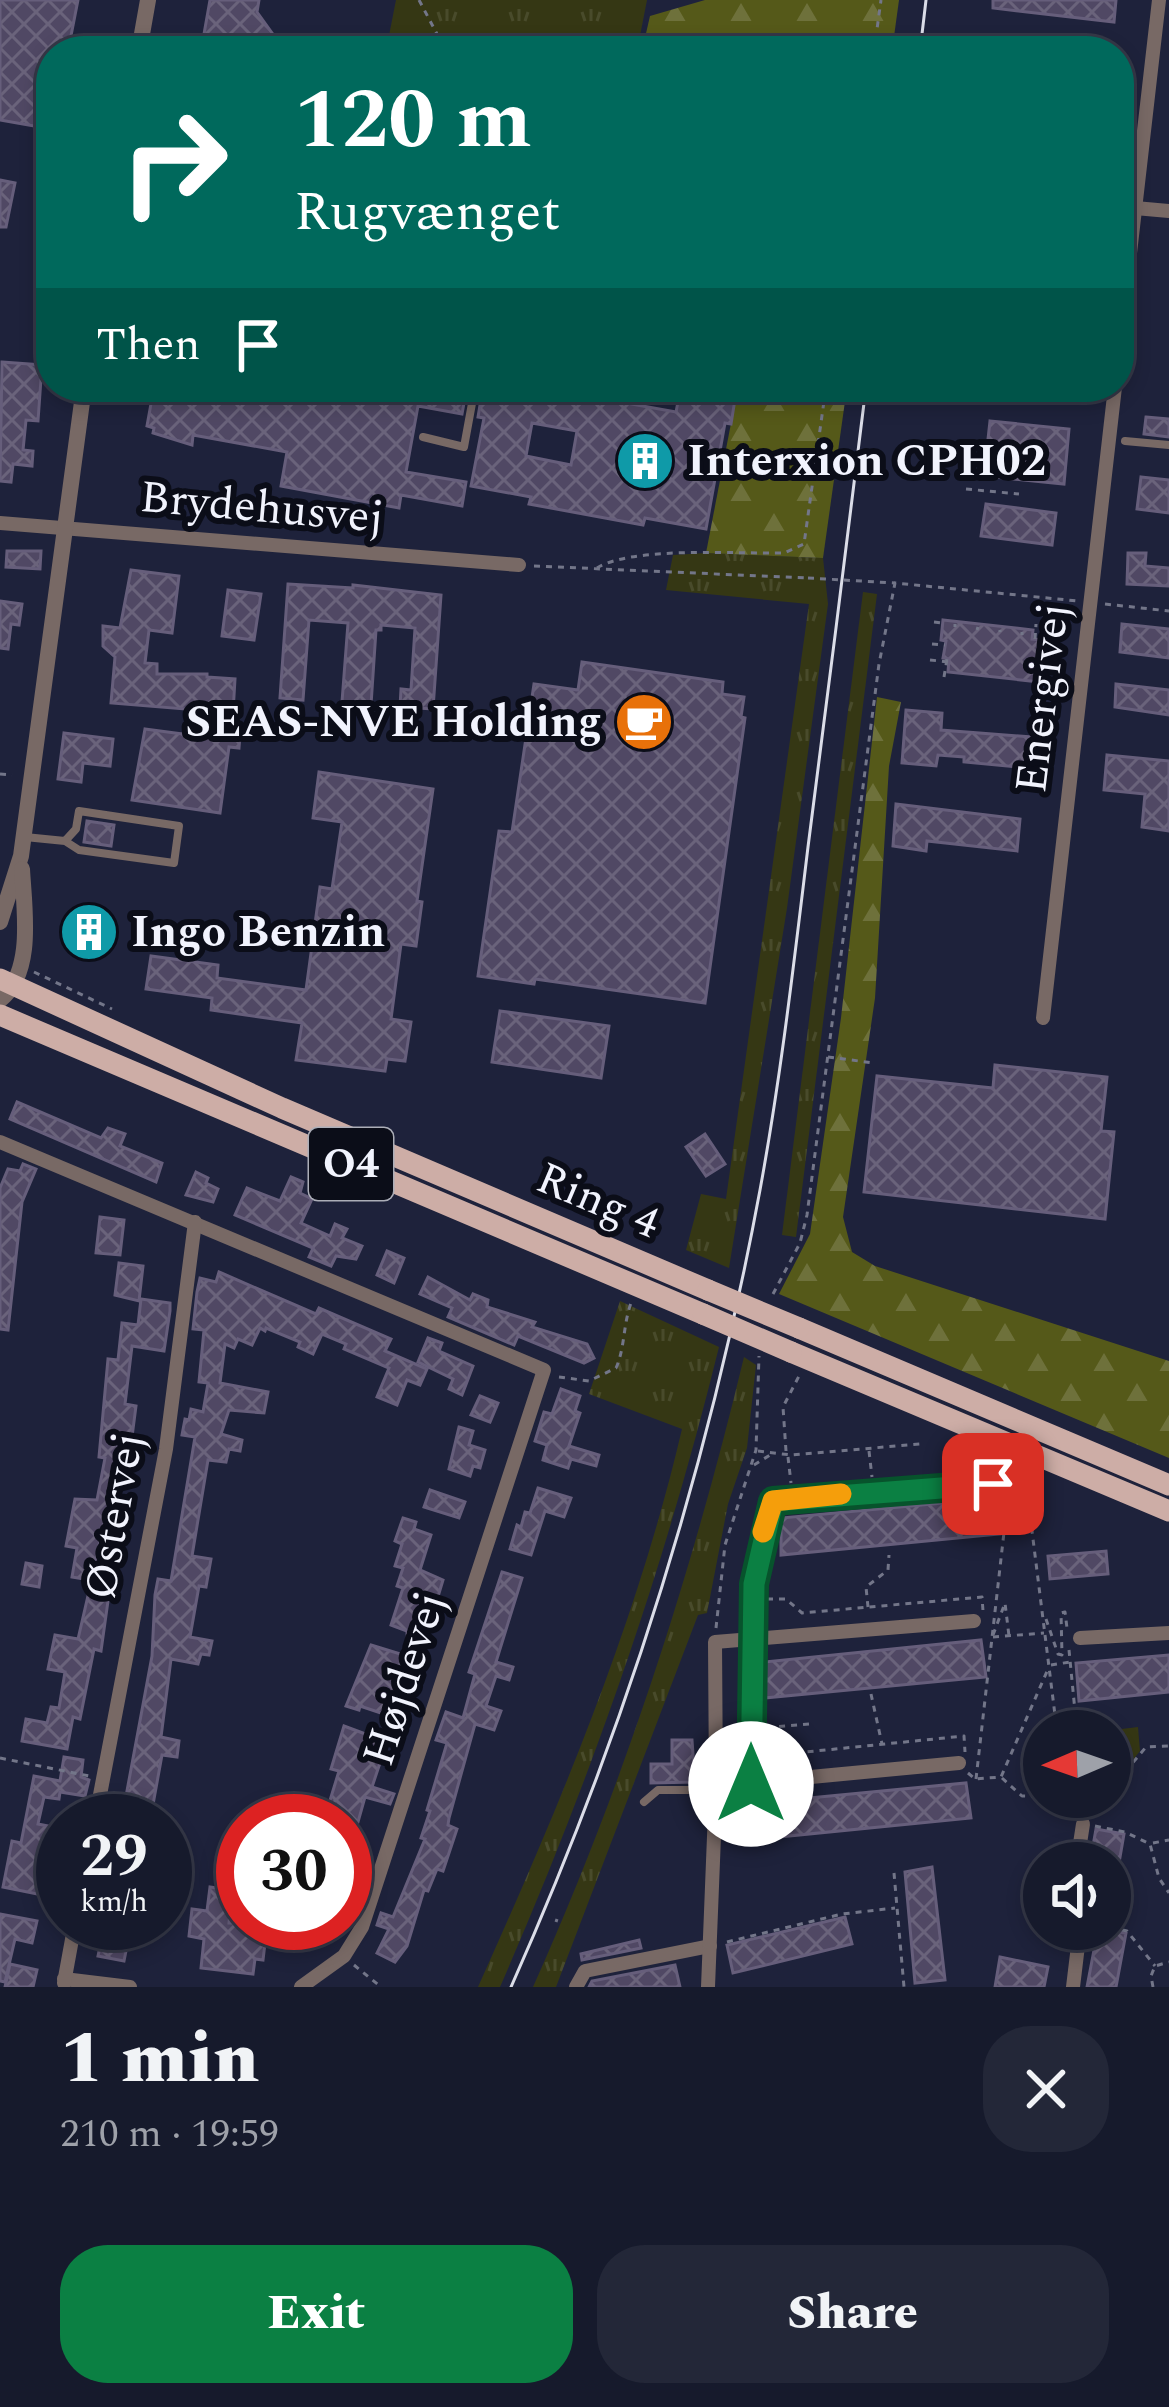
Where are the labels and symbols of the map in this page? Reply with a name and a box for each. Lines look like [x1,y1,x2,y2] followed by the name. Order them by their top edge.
[687,427,1046,496] place label: Interxion CPH02
[614,430,676,492] building icon: Interxion CPH02
[137,463,387,553] street label: Brydehusvej
[997,599,1089,797] street label: Energivej
[185,688,602,757] place label: SEAS-NVE Holding
[613,691,675,753] cafe icon: SEAS-NVE Holding
[131,898,385,967] place label: Ingo Benzin
[58,901,120,963] building icon: Ingo Benzin
[309,1128,393,1200] road number: O4
[526,1144,670,1258] street label: Ring 4
[66,1427,164,1605] street label: Østervej
[942,1433,1044,1535] pin
[344,1583,466,1775] street label: Højdevej
[1023,1710,1131,1818] north arrow
[688,1721,814,1847] position arrow
[216,1794,372,1950] speed limit sign: 30

